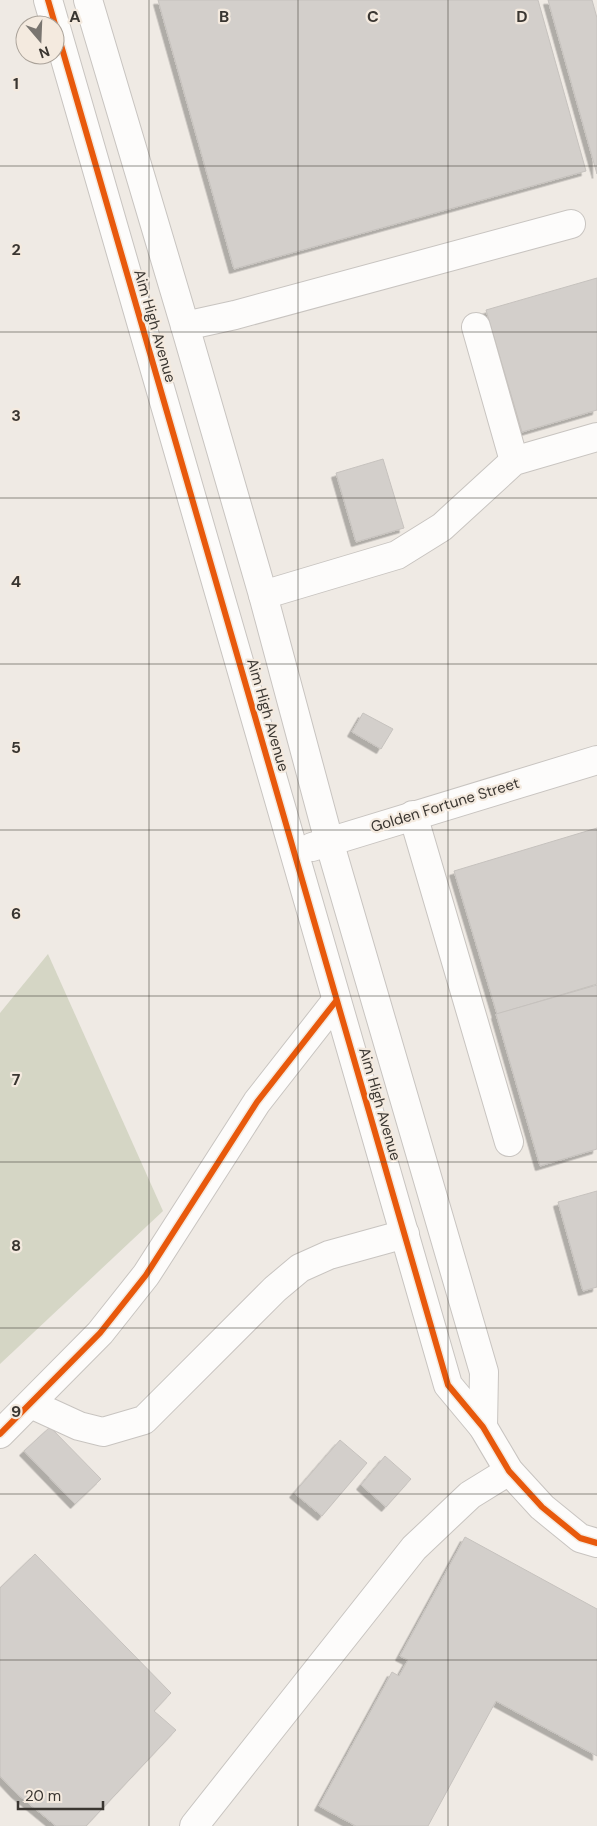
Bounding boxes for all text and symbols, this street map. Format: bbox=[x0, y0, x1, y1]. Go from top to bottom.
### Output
text: A bbox=[69, 6, 81, 27]
text: B bbox=[219, 6, 229, 27]
text: C bbox=[367, 6, 379, 27]
text: D bbox=[516, 6, 528, 27]
north arrow bbox=[15, 15, 65, 65]
text: N bbox=[36, 42, 52, 62]
text: 1 bbox=[13, 73, 19, 94]
text: 2 bbox=[11, 239, 21, 260]
street label: Aim High Avenue bbox=[129, 267, 181, 385]
text: 3 bbox=[11, 405, 21, 426]
text: 4 bbox=[11, 571, 21, 592]
street label: Aim High Avenue bbox=[242, 656, 294, 774]
text: 5 bbox=[11, 737, 21, 758]
street label: Golden Fortune Street bbox=[368, 773, 522, 837]
text: 6 bbox=[11, 903, 21, 924]
street label: Aim High Avenue bbox=[354, 1045, 406, 1163]
text: 7 bbox=[12, 1069, 21, 1090]
text: 8 bbox=[11, 1235, 21, 1256]
text: 9 bbox=[11, 1401, 21, 1422]
scale bar bbox=[18, 1778, 102, 1810]
text: 20 m bbox=[25, 1786, 61, 1806]

